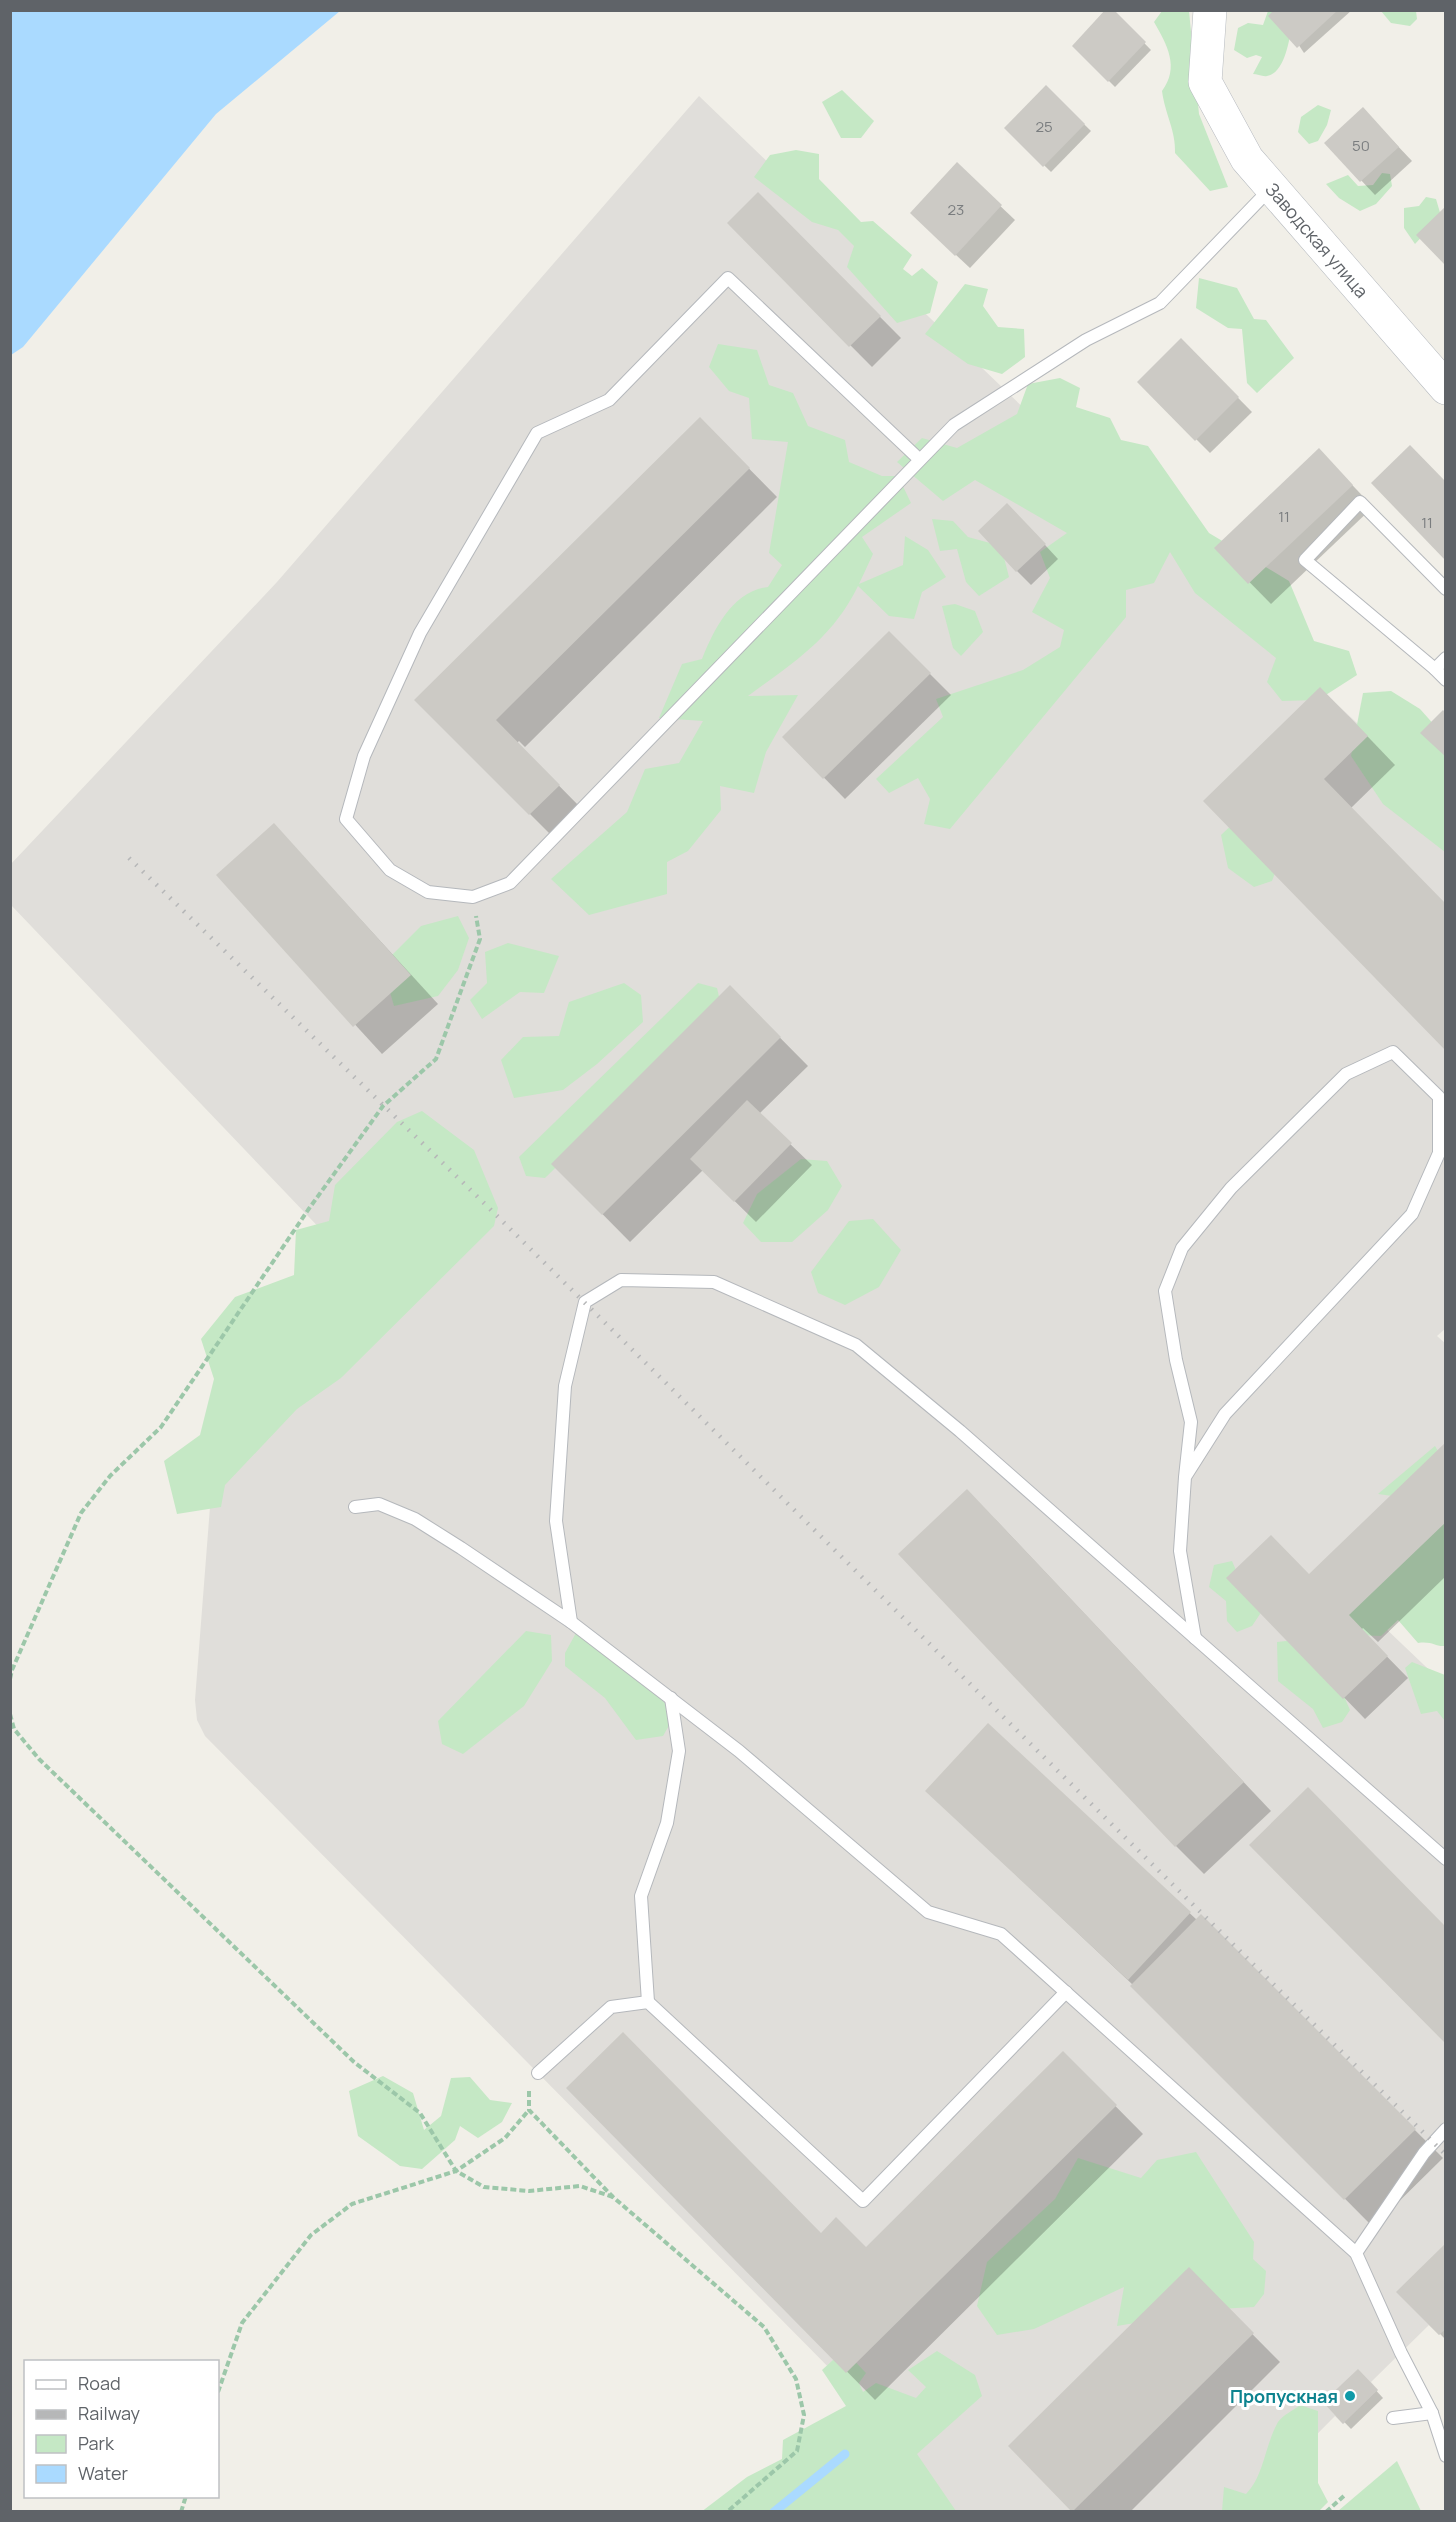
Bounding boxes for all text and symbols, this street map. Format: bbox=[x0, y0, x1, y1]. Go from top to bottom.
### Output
house number: 25 bbox=[1035, 116, 1053, 137]
house number: 50 bbox=[1352, 135, 1370, 156]
street label: Заводская улица bbox=[1261, 177, 1374, 303]
house number: 23 bbox=[948, 199, 964, 220]
house number: 11 bbox=[1278, 506, 1290, 527]
house number: 11 bbox=[1421, 512, 1433, 533]
legend bbox=[24, 2360, 219, 2498]
text: Road bbox=[78, 2371, 121, 2395]
place label: Пропускная bbox=[1230, 2384, 1338, 2408]
marker: Пропускная bbox=[1343, 2389, 1357, 2403]
text: Railway bbox=[78, 2401, 140, 2425]
text: Park bbox=[78, 2431, 115, 2455]
text: Water bbox=[78, 2461, 128, 2485]

